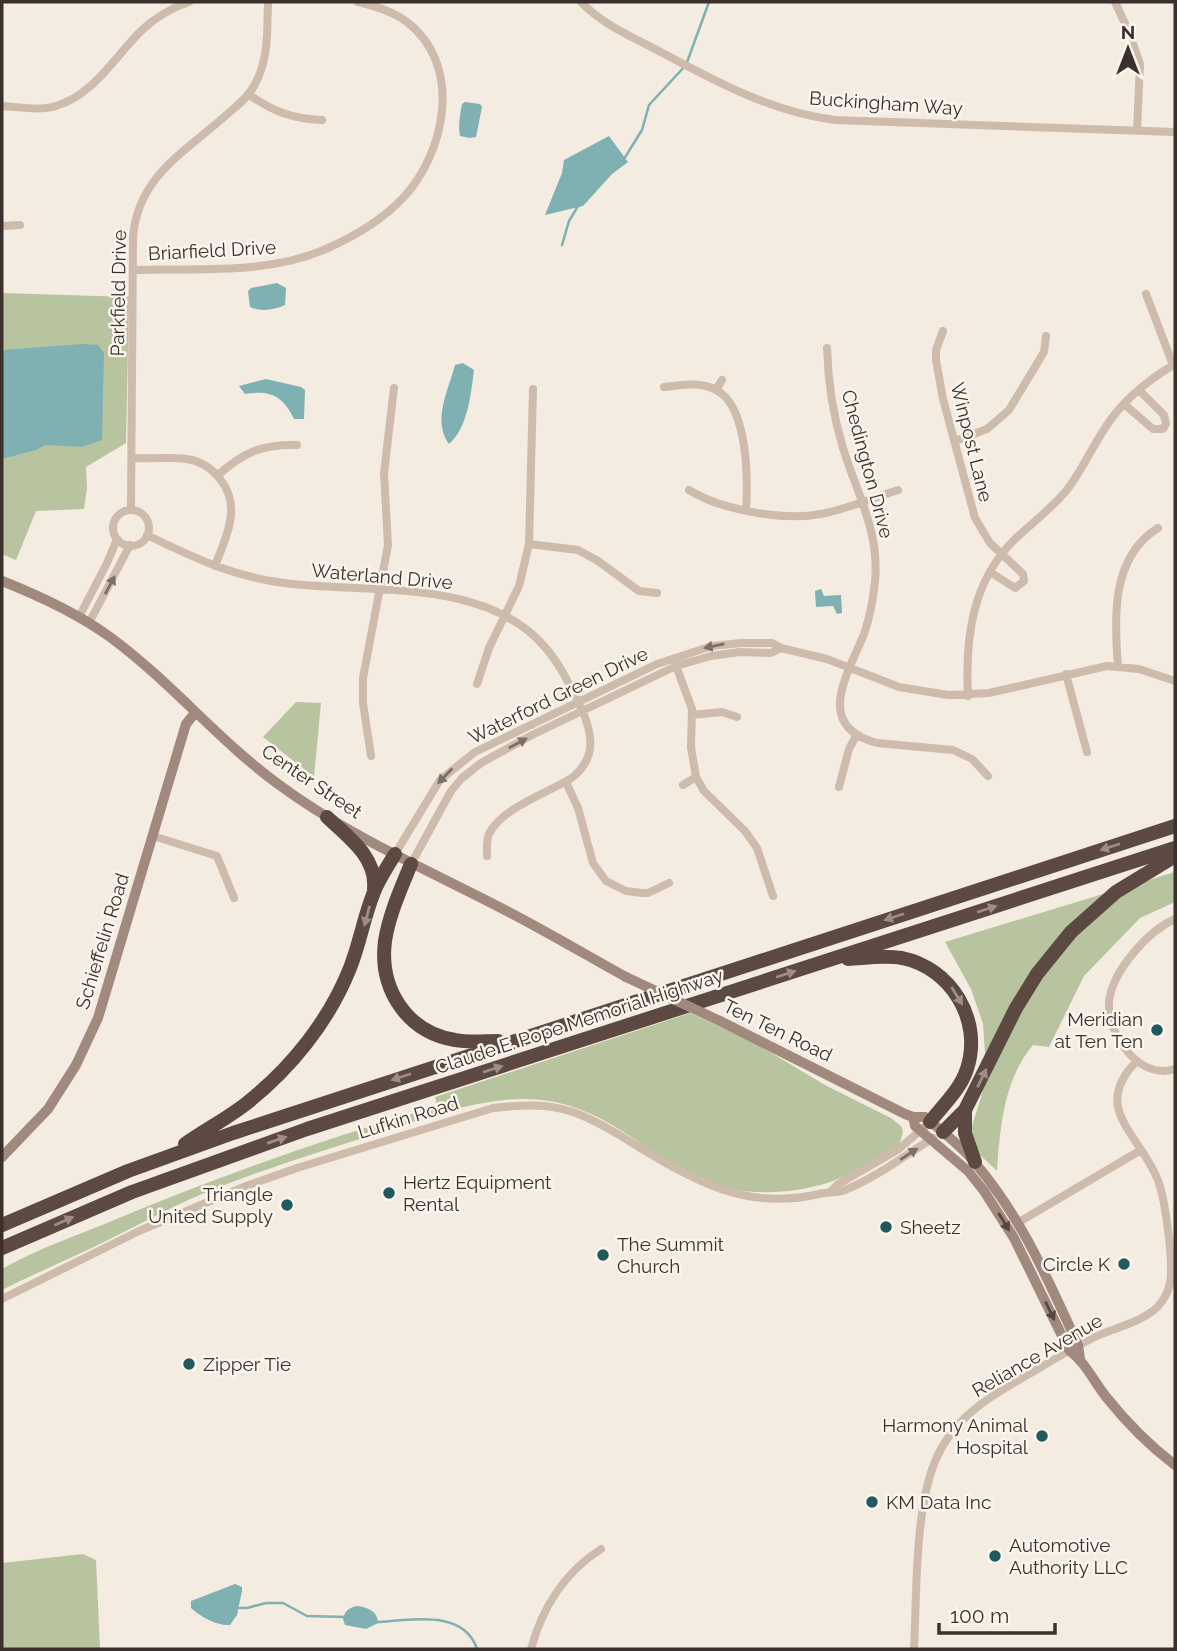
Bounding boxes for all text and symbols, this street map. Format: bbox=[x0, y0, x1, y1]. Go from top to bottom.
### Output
north arrow bbox=[1093, 14, 1163, 84]
text: N bbox=[1121, 21, 1135, 43]
street label: Buckingham Way bbox=[809, 87, 963, 119]
street label: Parkfield Drive bbox=[106, 229, 130, 357]
street label: Briarfield Drive bbox=[147, 236, 277, 264]
street label: Winpost Lane bbox=[947, 380, 997, 504]
street label: Chedington Drive bbox=[838, 387, 898, 541]
street label: Waterland Drive bbox=[310, 559, 454, 593]
one-way arrow bbox=[104, 575, 116, 595]
one-way arrow bbox=[703, 641, 725, 652]
street label: Waterford Green Drive bbox=[465, 642, 651, 748]
one-way arrow bbox=[508, 737, 528, 749]
street label: Center Street bbox=[258, 739, 367, 823]
one-way arrow bbox=[438, 767, 454, 784]
one-way arrow bbox=[1100, 842, 1121, 853]
street label: Schieffelin Road bbox=[71, 870, 133, 1012]
one-way arrow bbox=[977, 903, 998, 913]
one-way arrow bbox=[361, 905, 372, 927]
one-way arrow bbox=[883, 912, 904, 923]
street label: Claude E. Pope Memorial Highway bbox=[432, 964, 726, 1078]
one-way arrow bbox=[776, 968, 797, 979]
one-way arrow bbox=[950, 987, 963, 1006]
street label: Ten Ten Road bbox=[720, 994, 836, 1066]
place label: Meridian at Ten Ten bbox=[1054, 1008, 1143, 1052]
marker: Meridian at Ten Ten bbox=[1149, 1022, 1165, 1038]
one-way arrow bbox=[482, 1063, 503, 1074]
one-way arrow bbox=[977, 1068, 988, 1088]
one-way arrow bbox=[391, 1072, 412, 1083]
street label: Lufkin Road bbox=[355, 1091, 461, 1143]
one-way arrow bbox=[266, 1134, 287, 1145]
one-way arrow bbox=[899, 1147, 919, 1160]
place label: Hertz Equipment Rental bbox=[403, 1171, 552, 1215]
place label: Triangle United Supply bbox=[148, 1183, 273, 1227]
marker: Hertz Equipment Rental bbox=[381, 1185, 397, 1201]
marker: Triangle United Supply bbox=[279, 1197, 295, 1213]
one-way arrow bbox=[998, 1213, 1011, 1232]
one-way arrow bbox=[54, 1215, 75, 1226]
place label: Sheetz bbox=[900, 1216, 961, 1238]
marker: Sheetz bbox=[878, 1219, 894, 1235]
place label: The Summit Church bbox=[617, 1233, 725, 1277]
marker: The Summit Church bbox=[595, 1247, 611, 1263]
place label: Circle K bbox=[1043, 1253, 1111, 1275]
marker: Circle K bbox=[1116, 1256, 1132, 1272]
one-way arrow bbox=[1044, 1301, 1056, 1321]
street label: Reliance Avenue bbox=[968, 1309, 1106, 1401]
place label: Zipper Tie bbox=[203, 1353, 291, 1375]
marker: Zipper Tie bbox=[181, 1356, 197, 1372]
place label: Harmony Animal Hospital bbox=[882, 1414, 1029, 1458]
marker: Harmony Animal Hospital bbox=[1034, 1428, 1050, 1444]
place label: KM Data Inc bbox=[886, 1491, 991, 1513]
marker: KM Data Inc bbox=[864, 1494, 880, 1510]
place label: Automotive Authority LLC bbox=[1009, 1534, 1128, 1578]
marker: Automotive Authority LLC bbox=[987, 1548, 1003, 1564]
scale bar bbox=[939, 1592, 1054, 1636]
text: 100 m bbox=[950, 1603, 1009, 1628]

